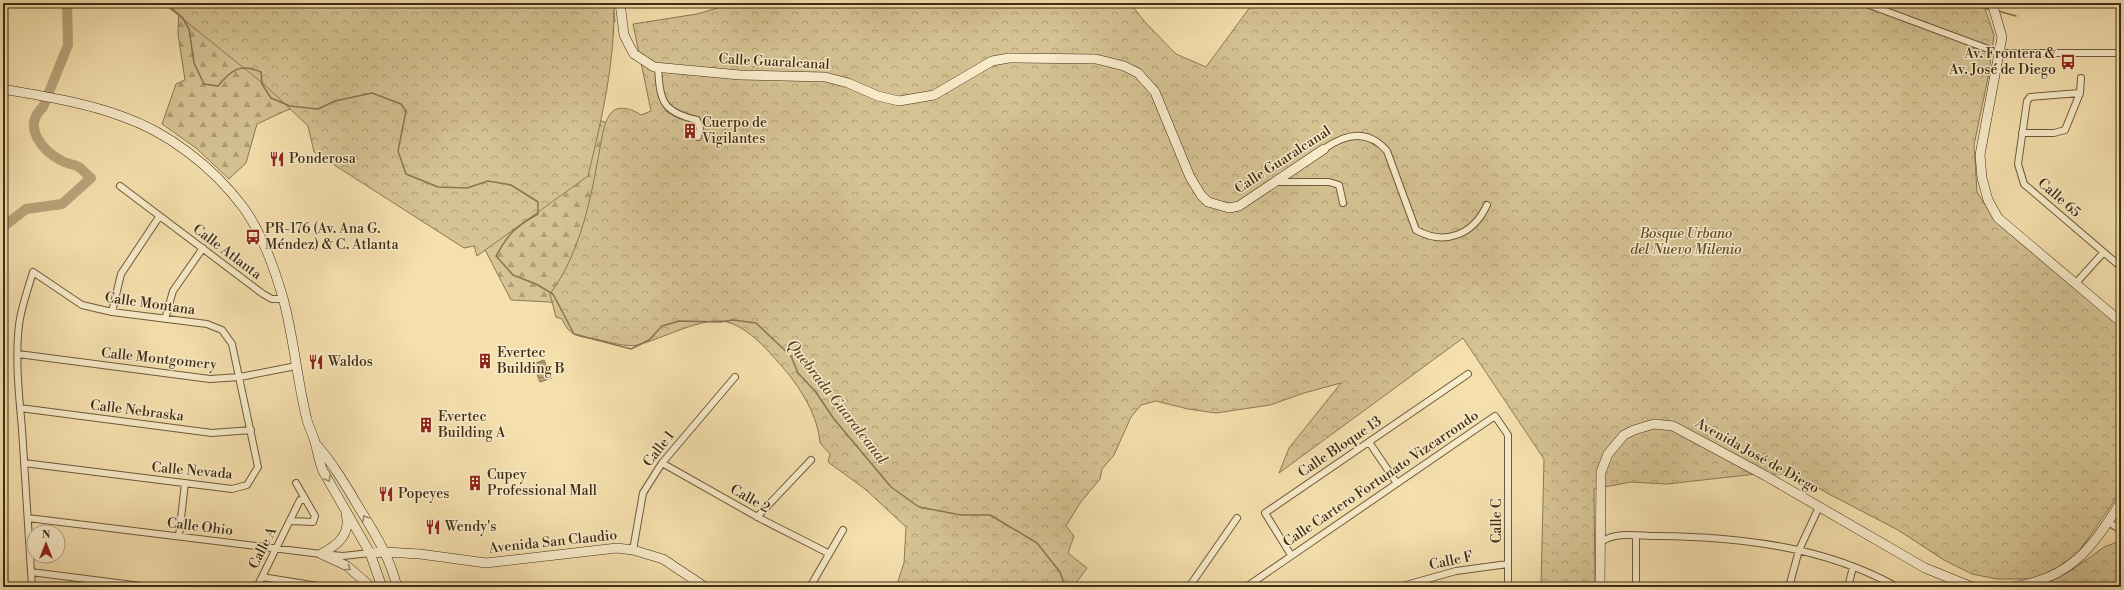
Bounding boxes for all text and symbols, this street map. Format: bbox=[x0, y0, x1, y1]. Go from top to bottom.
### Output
place label: Av. Frontera & Av. José de Diego bbox=[1948, 45, 2057, 79]
street label: Calle Guaralcanal bbox=[718, 50, 830, 74]
bus stop icon: Av. Frontera & Av. José de Diego bbox=[2059, 53, 2077, 71]
place label: Cuerpo de Vigilantes bbox=[701, 114, 767, 148]
building icon: Cuerpo de Vigilantes bbox=[681, 122, 699, 140]
street label: Calle Guaralcanal bbox=[1231, 122, 1335, 198]
restaurant icon: Ponderosa bbox=[268, 150, 286, 168]
place label: Ponderosa bbox=[289, 150, 357, 168]
street label: Calle 65 bbox=[2034, 174, 2084, 222]
street label: Calle Atlanta bbox=[189, 220, 266, 284]
place label: PR-176 (Av. Ana G. Méndez) & C. Atlanta bbox=[265, 220, 399, 254]
park label: Bosque Urbano del Nuevo Milenio bbox=[1630, 225, 1742, 259]
bus stop icon: PR-176 (Av. Ana G. Méndez) & C. Atlanta bbox=[244, 228, 262, 246]
street label: Calle Montana bbox=[104, 289, 197, 319]
water label: Quebrada Guaralcanal bbox=[782, 336, 892, 468]
street label: Calle Montgomery bbox=[100, 344, 218, 374]
place label: Evertec Building B bbox=[496, 344, 564, 378]
building icon: Evertec Building B bbox=[476, 352, 494, 370]
restaurant icon: Waldos bbox=[307, 353, 325, 371]
place label: Waldos bbox=[327, 353, 373, 371]
street label: Calle Nebraska bbox=[89, 396, 186, 426]
street label: Calle Cartero Fortunato Vizcarrondo bbox=[1280, 407, 1482, 551]
place label: Evertec Building A bbox=[437, 408, 506, 442]
street label: Calle Bloque 13 bbox=[1295, 412, 1386, 482]
street label: Avenida José de Diego bbox=[1691, 414, 1822, 498]
building icon: Evertec Building A bbox=[417, 416, 435, 434]
street label: Calle 1 bbox=[639, 427, 679, 471]
street label: Calle Nevada bbox=[151, 458, 234, 484]
place label: Cupey Professional Mall bbox=[487, 466, 597, 500]
building icon: Cupey Professional Mall bbox=[466, 474, 484, 492]
one-way arrow bbox=[323, 475, 330, 482]
street label: Calle 2 bbox=[727, 481, 773, 517]
restaurant icon: Popeyes bbox=[377, 485, 395, 503]
place label: Popeyes bbox=[398, 485, 449, 503]
street label: Calle C bbox=[1488, 499, 1506, 543]
street label: Calle Ohio bbox=[166, 514, 234, 540]
one-way arrow bbox=[363, 515, 370, 522]
restaurant icon: Wendy's bbox=[424, 518, 442, 536]
place label: Wendy's bbox=[444, 518, 496, 536]
north arrow bbox=[26, 524, 66, 564]
street label: Calle A bbox=[245, 524, 281, 572]
street label: Avenida San Claudio bbox=[487, 526, 618, 558]
text: N bbox=[42, 528, 51, 542]
street label: Calle F bbox=[1428, 548, 1474, 574]
one-way arrow bbox=[343, 563, 350, 570]

